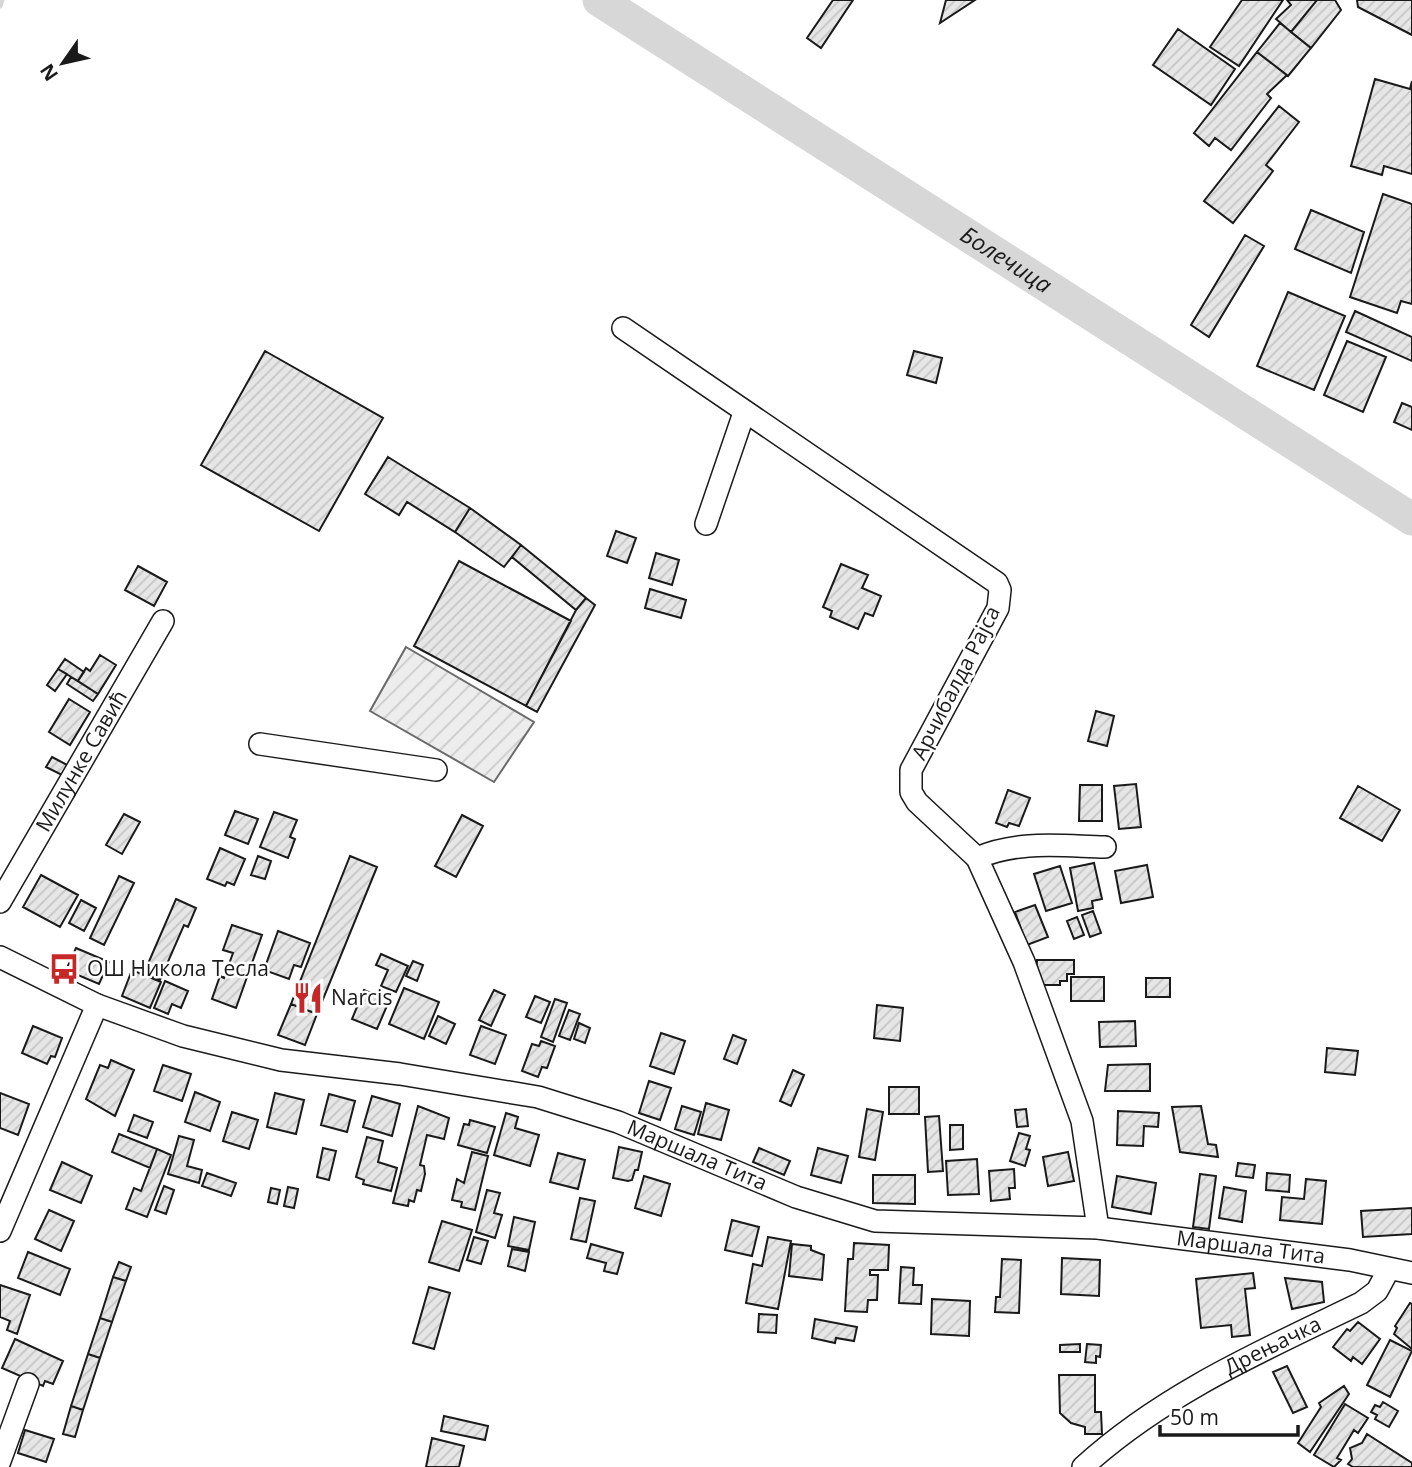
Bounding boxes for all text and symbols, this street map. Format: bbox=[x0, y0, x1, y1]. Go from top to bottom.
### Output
north arrow bbox=[28, 28, 98, 98]
text: N bbox=[34, 59, 64, 86]
water label: Болечица bbox=[955, 218, 1059, 300]
street label: Арчибалда Рајса bbox=[904, 601, 1006, 764]
street label: Милунке Савић bbox=[29, 685, 133, 836]
bus stop icon: ОШ Никола Тесла bbox=[47, 952, 81, 986]
place label: ОШ Никола Тесла bbox=[87, 954, 269, 982]
restaurant icon: Narcis bbox=[291, 981, 325, 1015]
place label: Narcis bbox=[331, 983, 392, 1011]
street label: Маршала Тита bbox=[623, 1113, 772, 1196]
street label: Маршала Тита bbox=[1175, 1223, 1327, 1270]
street label: Дрењачка bbox=[1219, 1309, 1325, 1381]
scale bar bbox=[1160, 1394, 1298, 1438]
text: 50 m bbox=[1170, 1403, 1219, 1431]

